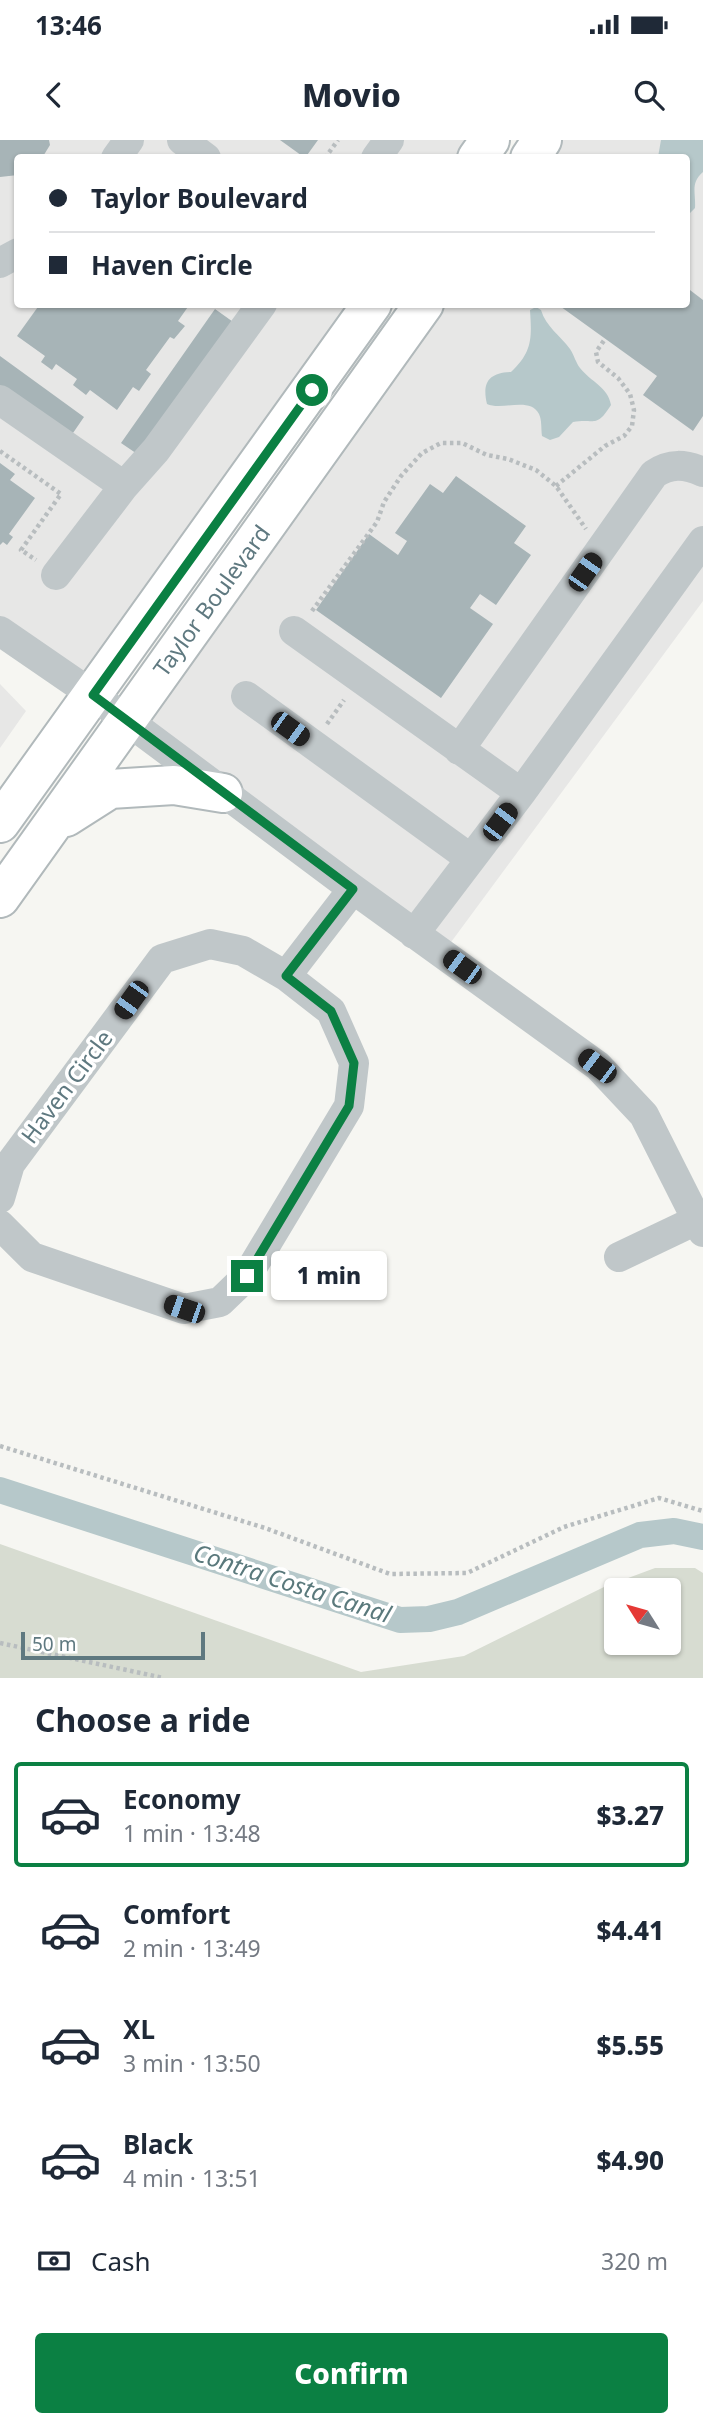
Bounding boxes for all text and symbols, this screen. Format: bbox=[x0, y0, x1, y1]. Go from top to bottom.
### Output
text: 13:46 bbox=[35, 7, 102, 43]
text: Movio bbox=[302, 73, 401, 116]
icon: back bbox=[35, 76, 73, 114]
icon: search bbox=[630, 76, 668, 114]
text: Taylor Boulevard bbox=[91, 180, 308, 216]
text: Haven Circle bbox=[91, 247, 253, 283]
route start bbox=[296, 374, 328, 406]
street label: Taylor Boulevard bbox=[145, 518, 277, 683]
car bbox=[565, 549, 606, 595]
car bbox=[267, 708, 314, 750]
car bbox=[479, 799, 522, 845]
car bbox=[439, 946, 486, 988]
car bbox=[111, 977, 152, 1023]
street label: Haven Circle bbox=[13, 1023, 119, 1150]
car bbox=[574, 1045, 621, 1087]
callout: 1 min bbox=[272, 1252, 387, 1300]
text: 1 min bbox=[297, 1259, 361, 1291]
route end bbox=[231, 1260, 263, 1292]
car bbox=[161, 1292, 208, 1326]
water label: Contra Costa Canal bbox=[190, 1535, 396, 1630]
north arrow bbox=[604, 1578, 681, 1656]
map controls bbox=[604, 1578, 681, 1655]
scale bar bbox=[21, 1629, 205, 1661]
text: 50 m bbox=[32, 1631, 76, 1657]
text: Choose a ride bbox=[35, 1698, 251, 1741]
text: Economy bbox=[123, 1781, 241, 1817]
icon: car bbox=[39, 1783, 102, 1846]
text: $3.27 bbox=[597, 1797, 664, 1833]
text: 1 min · 13:48 bbox=[123, 1817, 261, 1849]
text: Comfort bbox=[123, 1896, 231, 1932]
icon: car bbox=[39, 1898, 102, 1961]
text: $4.41 bbox=[597, 1912, 664, 1948]
text: 2 min · 13:49 bbox=[123, 1932, 261, 1964]
text: XL bbox=[123, 2011, 155, 2047]
icon: car bbox=[39, 2013, 102, 2076]
text: $5.55 bbox=[597, 2027, 664, 2063]
text: 3 min · 13:50 bbox=[123, 2047, 261, 2079]
text: Black bbox=[123, 2126, 193, 2162]
icon: car bbox=[39, 2128, 102, 2191]
text: $4.90 bbox=[597, 2142, 664, 2178]
text: 4 min · 13:51 bbox=[123, 2162, 261, 2194]
icon: cash bbox=[35, 2242, 73, 2280]
text: Cash bbox=[91, 2243, 151, 2279]
text: 320 m bbox=[601, 2245, 668, 2277]
button: Confirm bbox=[35, 2333, 668, 2413]

